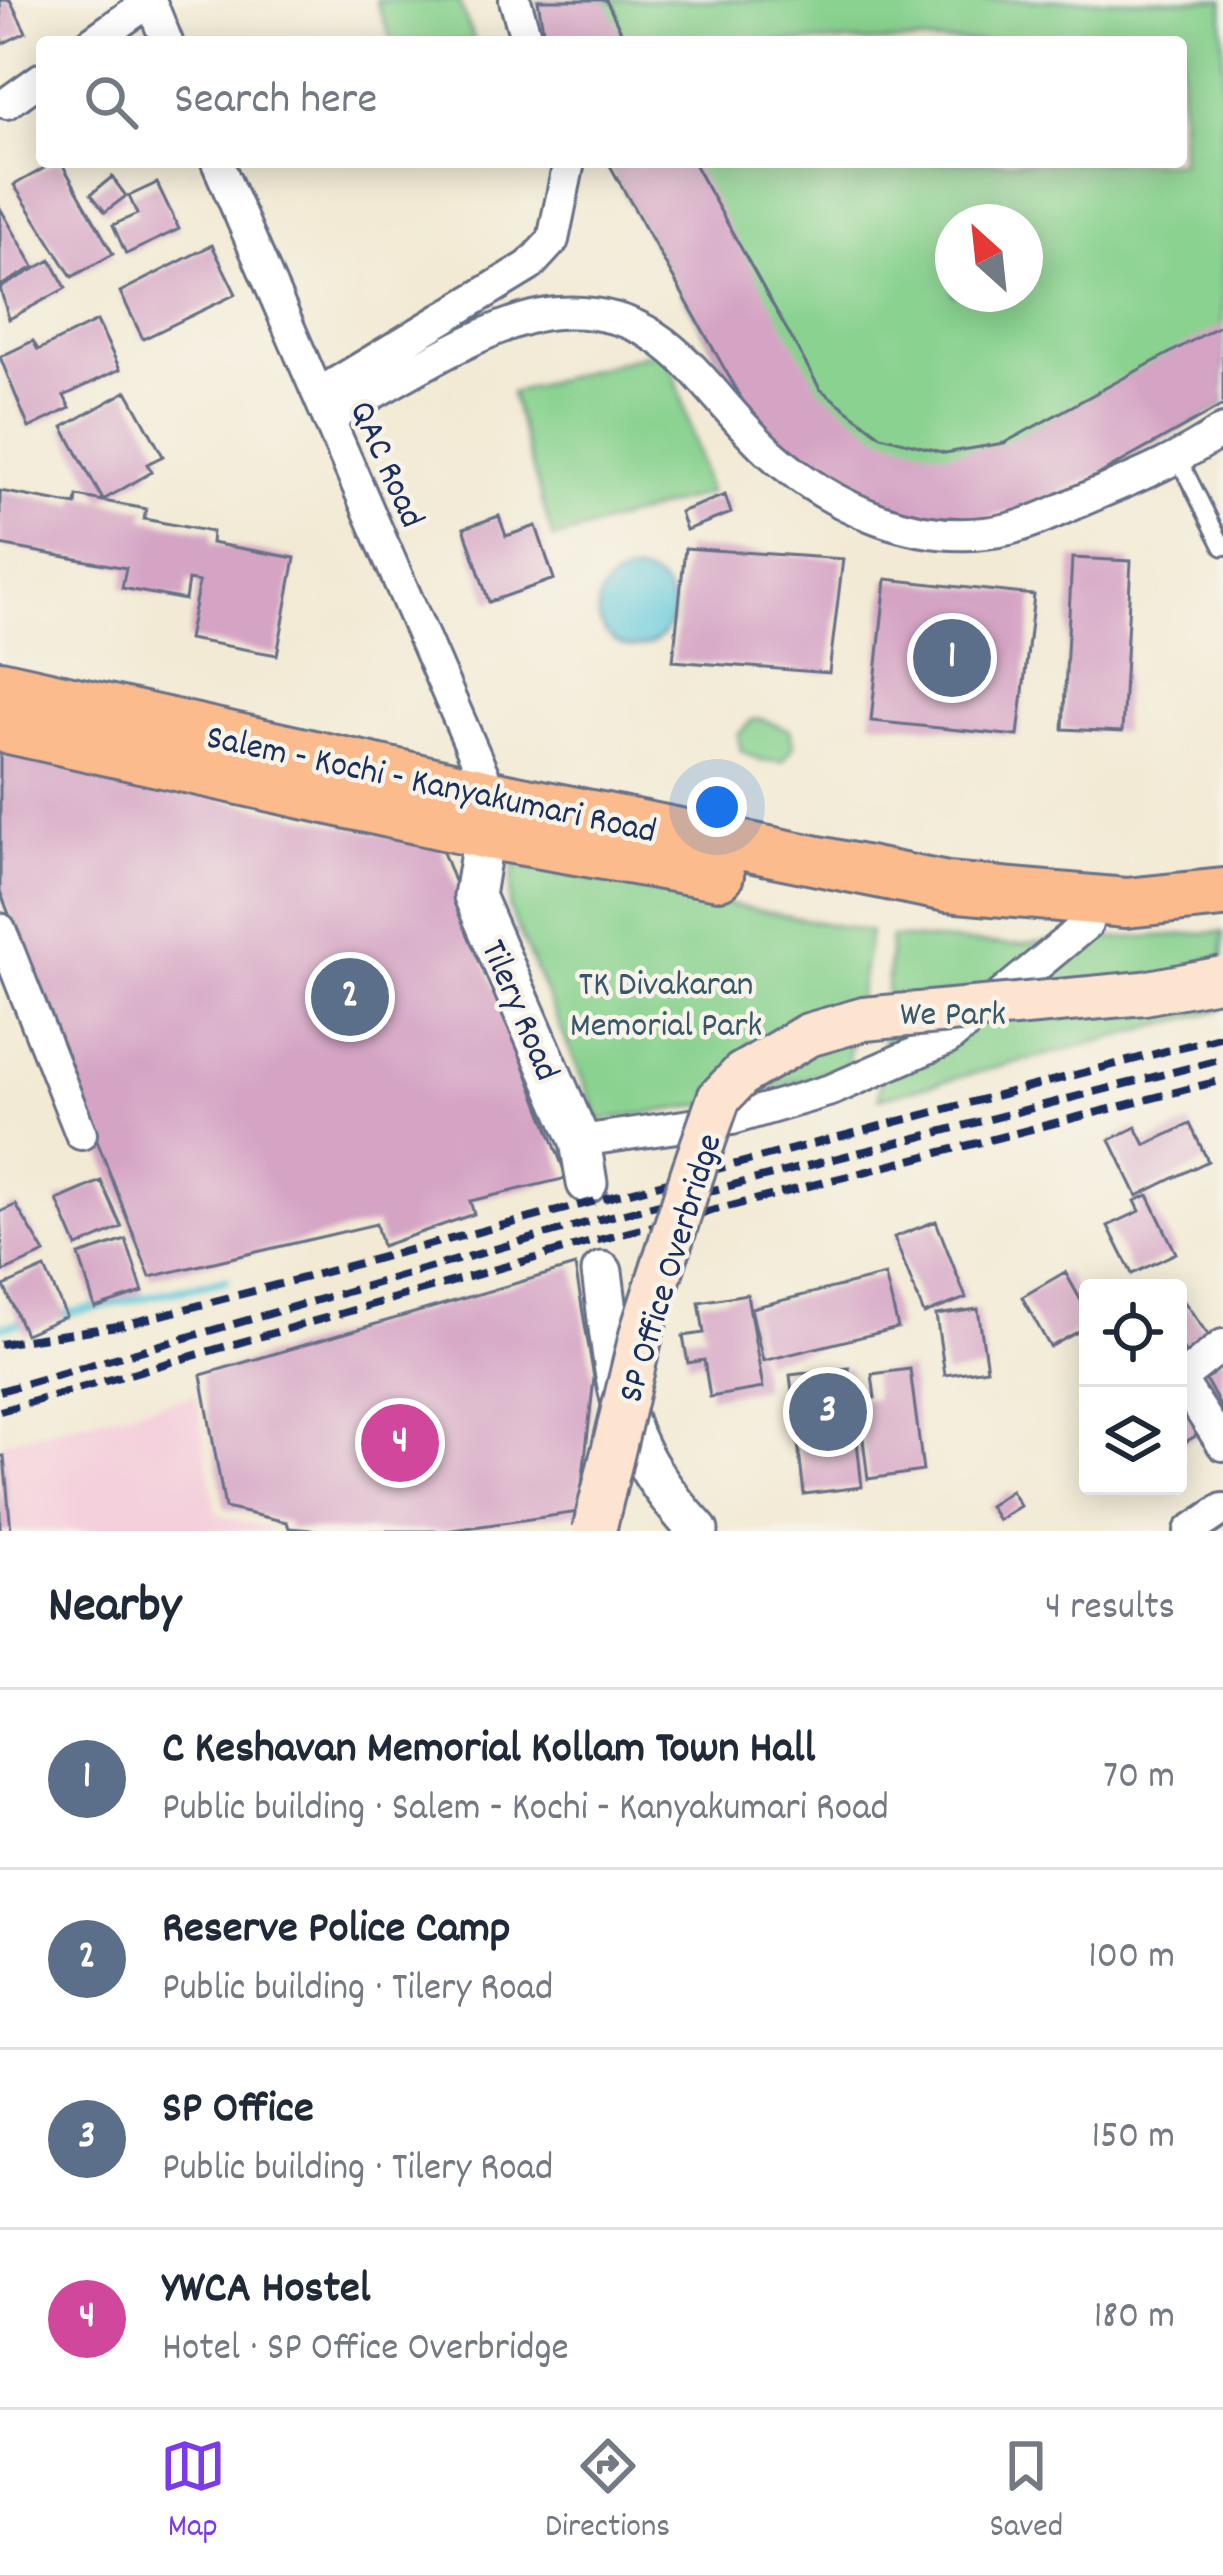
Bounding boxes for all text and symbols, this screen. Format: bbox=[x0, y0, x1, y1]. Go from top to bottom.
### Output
search box bbox=[36, 36, 1187, 168]
icon: search bbox=[78, 69, 144, 135]
text: Search here bbox=[174, 70, 377, 134]
north arrow bbox=[935, 204, 1043, 312]
street label: QAC Road bbox=[334, 394, 436, 537]
pin: 1 bbox=[913, 613, 991, 703]
street label: Salem - Kochi - Kanyakumari Road bbox=[201, 714, 661, 860]
your location bbox=[687, 777, 747, 837]
street label: Tilery Road bbox=[464, 933, 571, 1090]
pin: 2 bbox=[311, 952, 389, 1042]
park label: TK Divakaran Memorial Park bbox=[570, 961, 762, 1054]
park label: We Park bbox=[900, 991, 1006, 1043]
street label: SP Office Overbridge bbox=[607, 1128, 738, 1410]
map controls bbox=[1079, 1279, 1187, 1495]
button: locate bbox=[1079, 1279, 1187, 1387]
pin: 3 bbox=[789, 1367, 867, 1457]
button: layers bbox=[1079, 1387, 1187, 1495]
pin: 4 bbox=[361, 1398, 439, 1488]
text: Nearby bbox=[48, 1573, 181, 1645]
text: 4 results bbox=[1045, 1582, 1175, 1637]
text: C Keshavan Memorial Kollam Town Hall bbox=[162, 1719, 815, 1783]
text: 1 bbox=[83, 1751, 91, 1806]
text: 70 m bbox=[1103, 1751, 1175, 1806]
text: Public building · Salem - Kochi - Kanyakumari Road bbox=[162, 1783, 889, 1838]
text: Reserve Police Camp bbox=[162, 1899, 511, 1963]
text: 2 bbox=[78, 1931, 96, 1986]
text: 100 m bbox=[1088, 1931, 1175, 1986]
text: Public building · Tilery Road bbox=[162, 1963, 553, 2018]
text: SP Office bbox=[162, 2079, 314, 2143]
text: 3 bbox=[78, 2111, 96, 2166]
text: 150 m bbox=[1091, 2111, 1175, 2166]
text: Public building · Tilery Road bbox=[162, 2143, 553, 2198]
text: YWCA Hostel bbox=[162, 2259, 371, 2323]
text: 4 bbox=[79, 2291, 95, 2346]
text: 180 m bbox=[1094, 2291, 1175, 2346]
text: Hotel · SP Office Overbridge bbox=[162, 2323, 569, 2378]
tab: Map bbox=[160, 2433, 226, 2552]
tab: Directions bbox=[545, 2433, 670, 2552]
tab: Saved bbox=[990, 2433, 1063, 2552]

